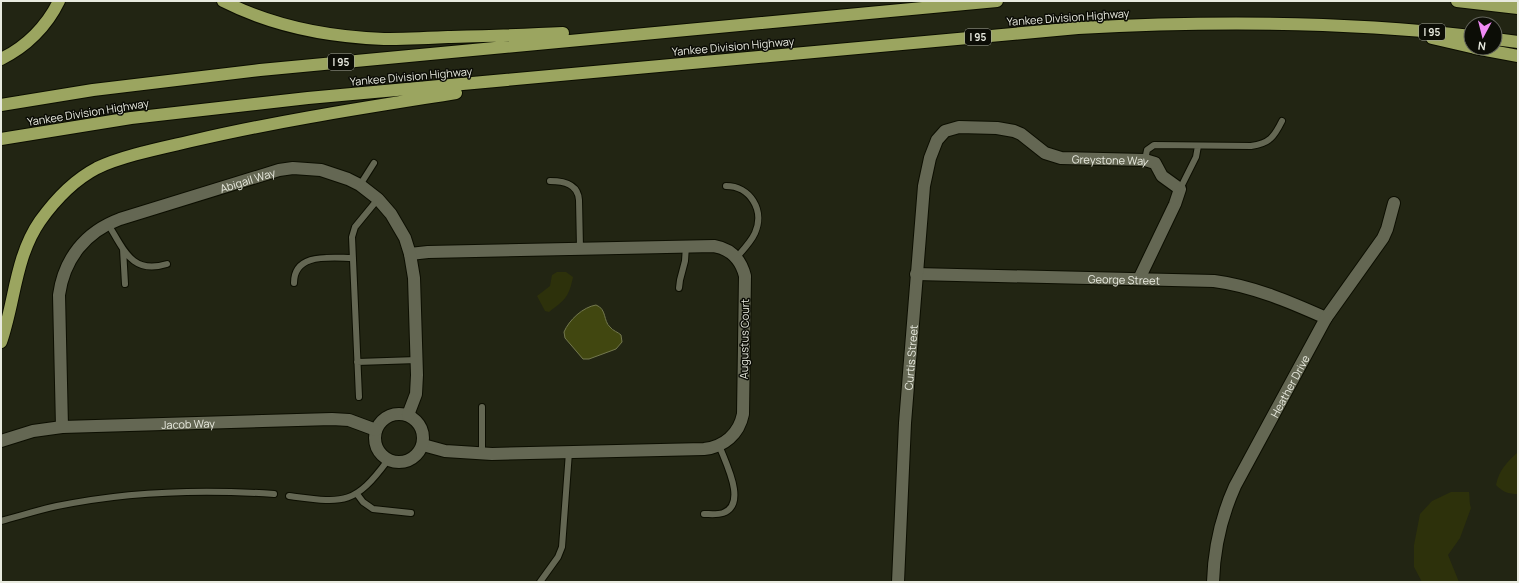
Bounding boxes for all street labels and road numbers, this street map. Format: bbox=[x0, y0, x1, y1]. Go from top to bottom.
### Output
street label: Yankee Division Highway bbox=[1006, 5, 1130, 29]
road number: I 95 bbox=[1419, 24, 1445, 40]
road number: I 95 bbox=[965, 29, 991, 45]
street label: Yankee Division Highway bbox=[671, 33, 795, 59]
road number: I 95 bbox=[328, 54, 354, 70]
street label: Yankee Division Highway bbox=[349, 63, 473, 89]
street label: Yankee Division Highway bbox=[26, 95, 150, 129]
street label: Greystone Way bbox=[1072, 151, 1151, 168]
street label: Abigail Way bbox=[218, 164, 277, 195]
street label: George Street bbox=[1088, 271, 1160, 287]
street label: Augustus Court bbox=[736, 299, 752, 379]
street label: Curtis Street bbox=[900, 324, 920, 391]
street label: Heather Drive bbox=[1266, 351, 1313, 420]
street label: Jacob Way bbox=[161, 415, 215, 432]

